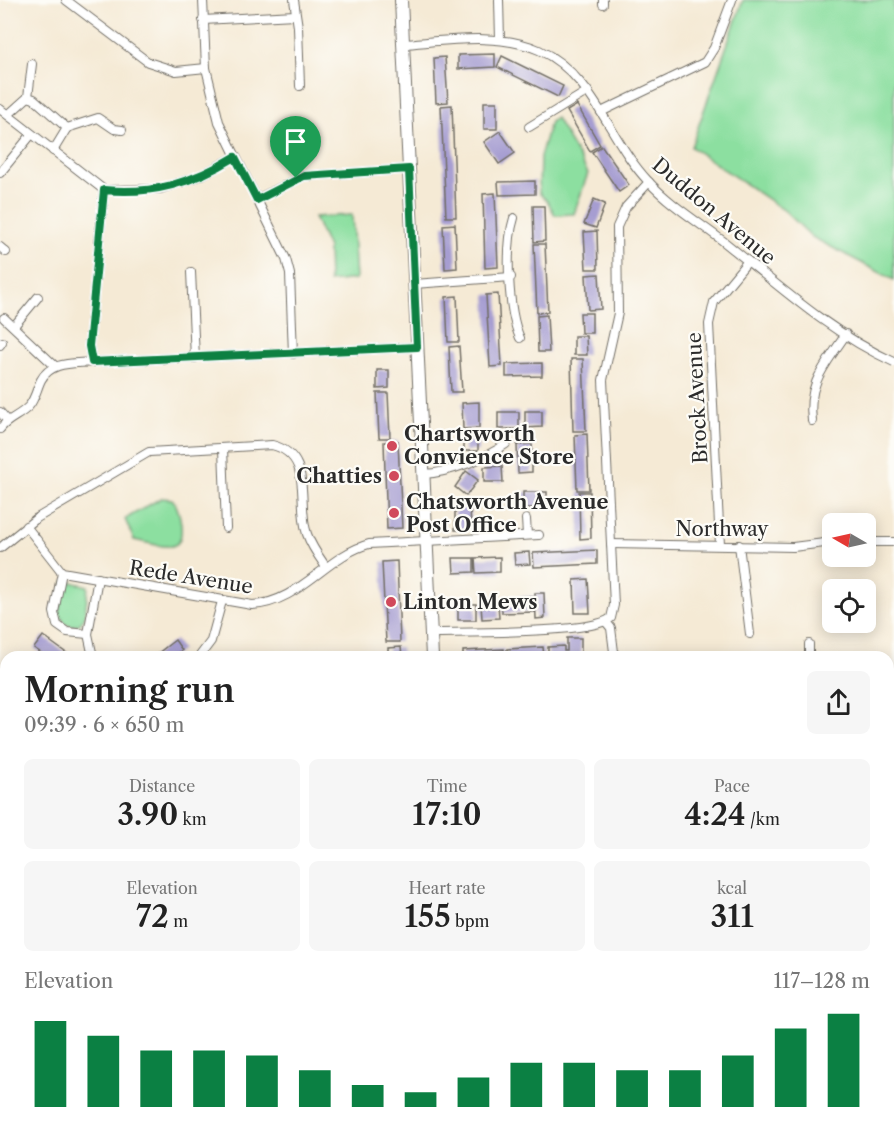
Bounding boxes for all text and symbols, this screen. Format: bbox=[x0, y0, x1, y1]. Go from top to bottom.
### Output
pin bbox=[270, 116, 321, 178]
icon: arrive bbox=[279, 125, 312, 158]
street label: Duddon Avenue bbox=[648, 153, 780, 269]
street label: Brock Avenue bbox=[682, 332, 712, 464]
place label: Chartsworth Convience Store bbox=[404, 422, 574, 469]
marker: Chartsworth Convience Store bbox=[385, 439, 399, 453]
place label: Chatties bbox=[296, 464, 382, 488]
marker: Chatties bbox=[387, 469, 401, 483]
place label: Chatsworth Avenue Post Office bbox=[406, 490, 608, 537]
marker: Chatsworth Avenue Post Office bbox=[387, 506, 401, 520]
north arrow bbox=[822, 513, 876, 567]
map controls bbox=[822, 513, 876, 633]
street label: Northway bbox=[676, 517, 769, 541]
street label: Rede Avenue bbox=[128, 555, 254, 599]
button: locate bbox=[822, 579, 876, 633]
place label: Linton Mews bbox=[403, 590, 538, 614]
marker: Linton Mews bbox=[384, 595, 398, 609]
text: Morning run bbox=[24, 670, 235, 711]
button: share bbox=[807, 671, 870, 734]
text: 09:39 · 6 × 650 m bbox=[24, 713, 184, 737]
text: Distance bbox=[129, 776, 195, 796]
text: Time bbox=[427, 776, 467, 796]
text: Pace bbox=[714, 776, 750, 796]
text: 3.90 bbox=[117, 796, 178, 833]
text: 17:10 bbox=[412, 796, 482, 833]
text: 4:24 bbox=[684, 796, 746, 833]
text: km bbox=[178, 809, 207, 829]
text: /km bbox=[746, 809, 780, 829]
text: Elevation bbox=[126, 878, 198, 898]
text: Heart rate bbox=[408, 878, 486, 898]
text: kcal bbox=[717, 878, 747, 898]
text: 72 bbox=[136, 898, 169, 935]
text: 155 bbox=[405, 898, 451, 935]
text: 311 bbox=[710, 898, 754, 935]
text: m bbox=[169, 911, 188, 931]
text: bpm bbox=[451, 911, 489, 931]
text: Elevation bbox=[24, 969, 113, 993]
text: 117–128 m bbox=[773, 969, 870, 993]

